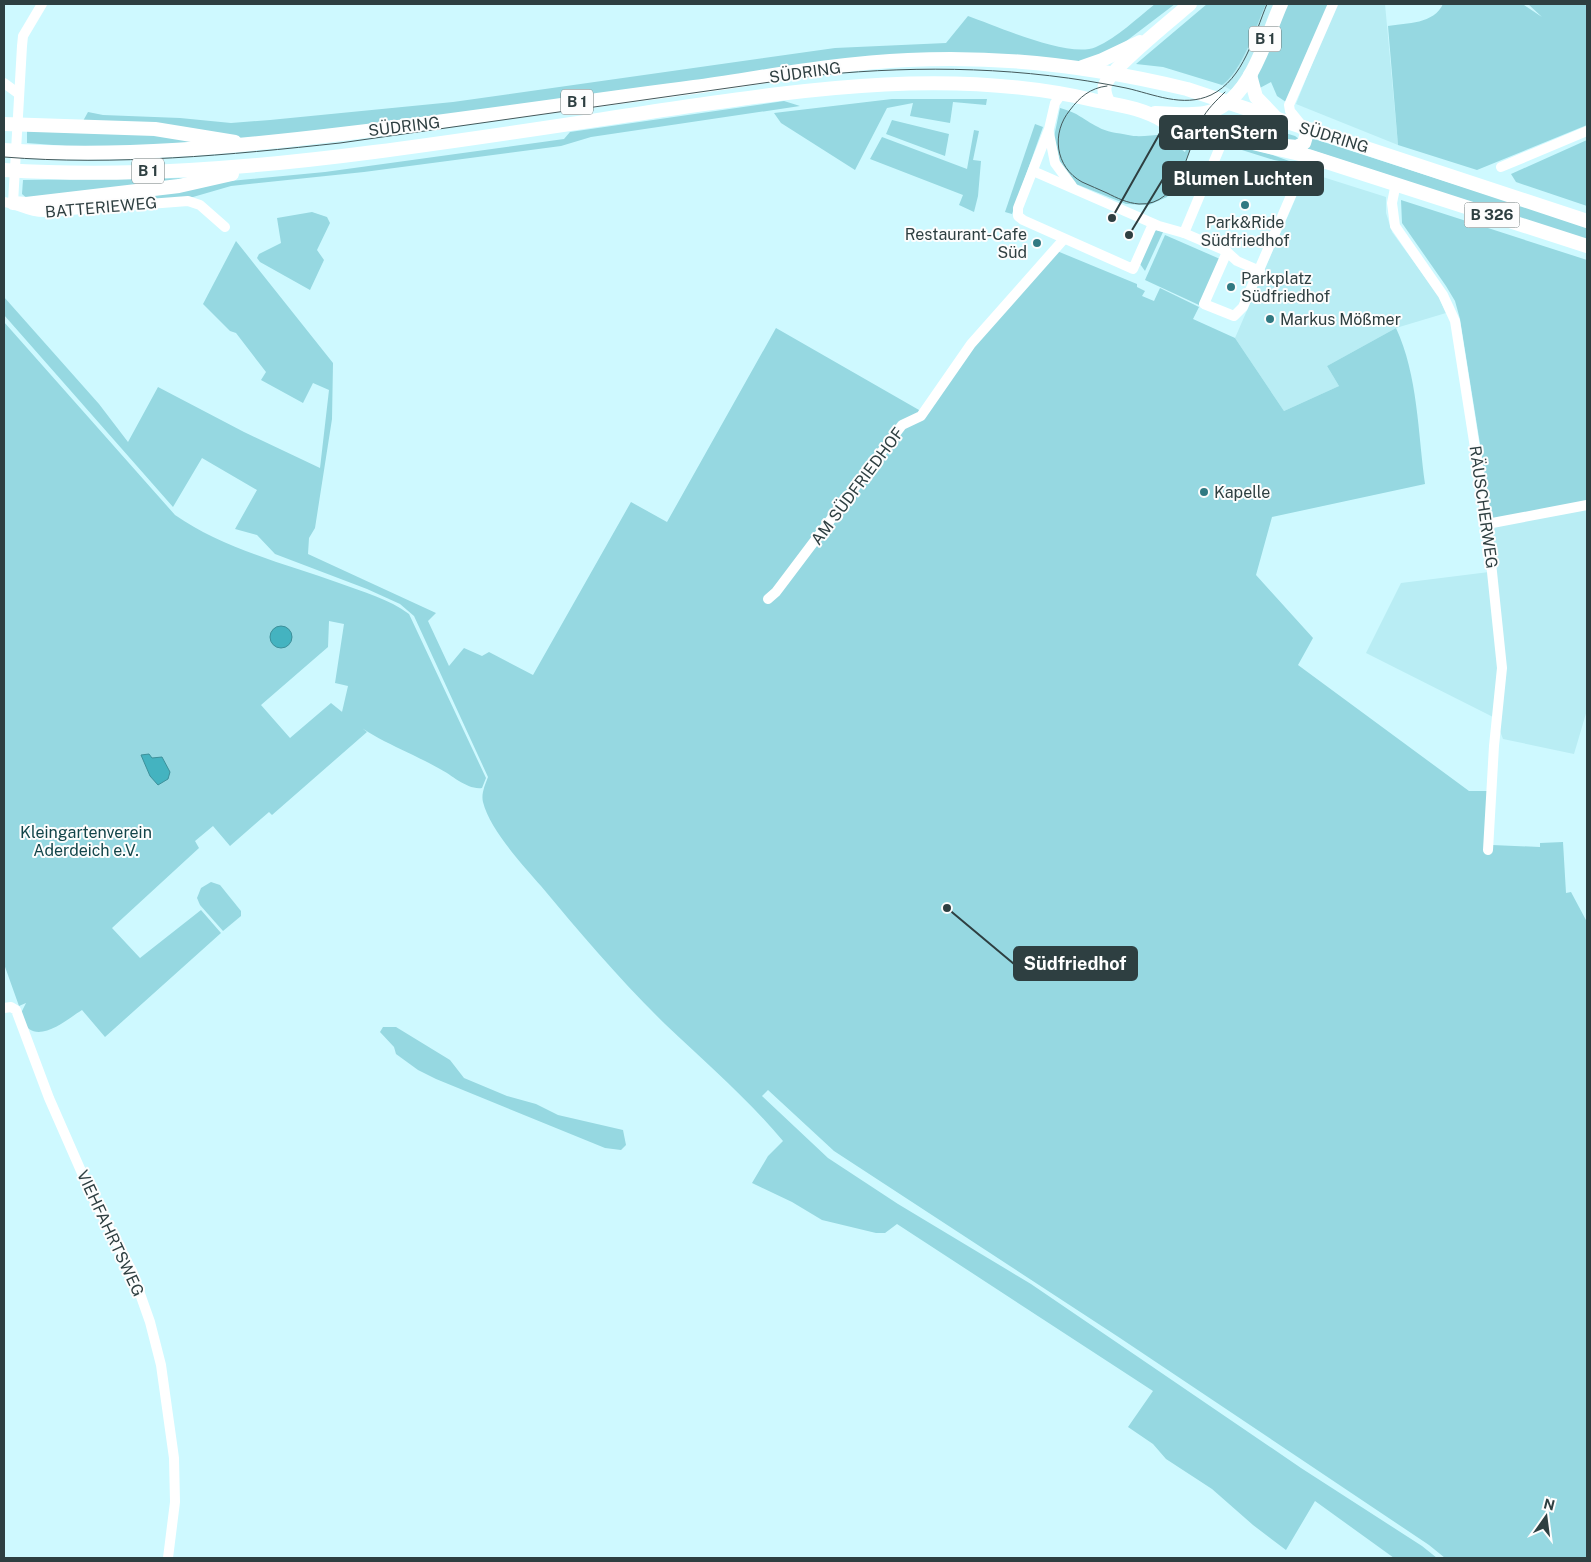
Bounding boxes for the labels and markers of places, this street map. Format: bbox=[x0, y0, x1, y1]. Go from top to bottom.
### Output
callout: GartenStern bbox=[1160, 116, 1287, 149]
callout: Blumen Luchten bbox=[1163, 162, 1323, 195]
marker: Park&Ride Südfriedhof bbox=[1239, 199, 1251, 211]
place label: Park&Ride Südfriedhof bbox=[1200, 213, 1290, 250]
place label: Restaurant-Cafe Süd bbox=[905, 225, 1027, 262]
marker: Restaurant-Cafe Süd bbox=[1031, 237, 1043, 249]
place label: Parkplatz Südfriedhof bbox=[1241, 269, 1330, 306]
marker: Parkplatz Südfriedhof bbox=[1225, 281, 1237, 293]
place label: Markus Mößmer bbox=[1280, 310, 1401, 329]
marker: Markus Mößmer bbox=[1264, 313, 1276, 325]
place label: Kapelle bbox=[1214, 483, 1270, 502]
marker: Kapelle bbox=[1198, 486, 1210, 498]
callout: Südfriedhof bbox=[1014, 947, 1137, 980]

